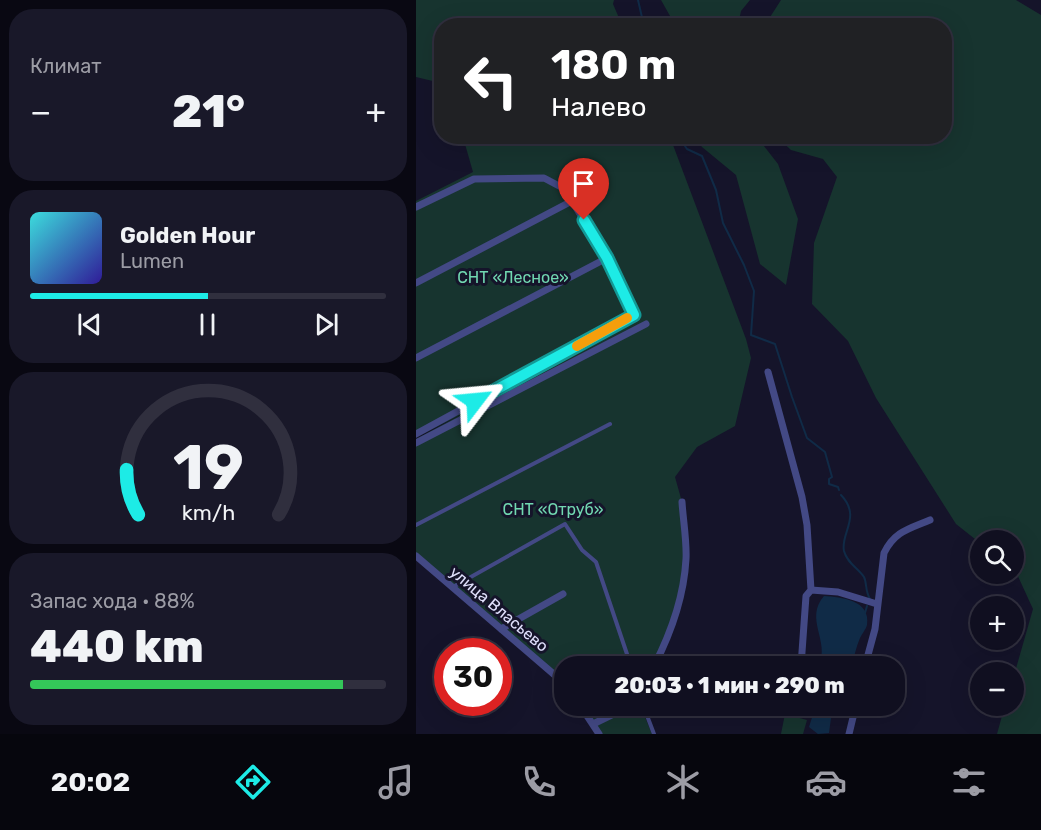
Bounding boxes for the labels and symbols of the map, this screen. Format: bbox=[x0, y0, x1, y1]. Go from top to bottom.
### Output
pin bbox=[558, 158, 609, 220]
park label: СНТ «Лесное» bbox=[457, 268, 569, 287]
position arrow bbox=[443, 369, 507, 433]
park label: СНТ «Отруб» bbox=[502, 500, 604, 519]
street label: улица Власьево bbox=[446, 562, 552, 656]
speed limit sign: 30 bbox=[434, 638, 512, 716]

